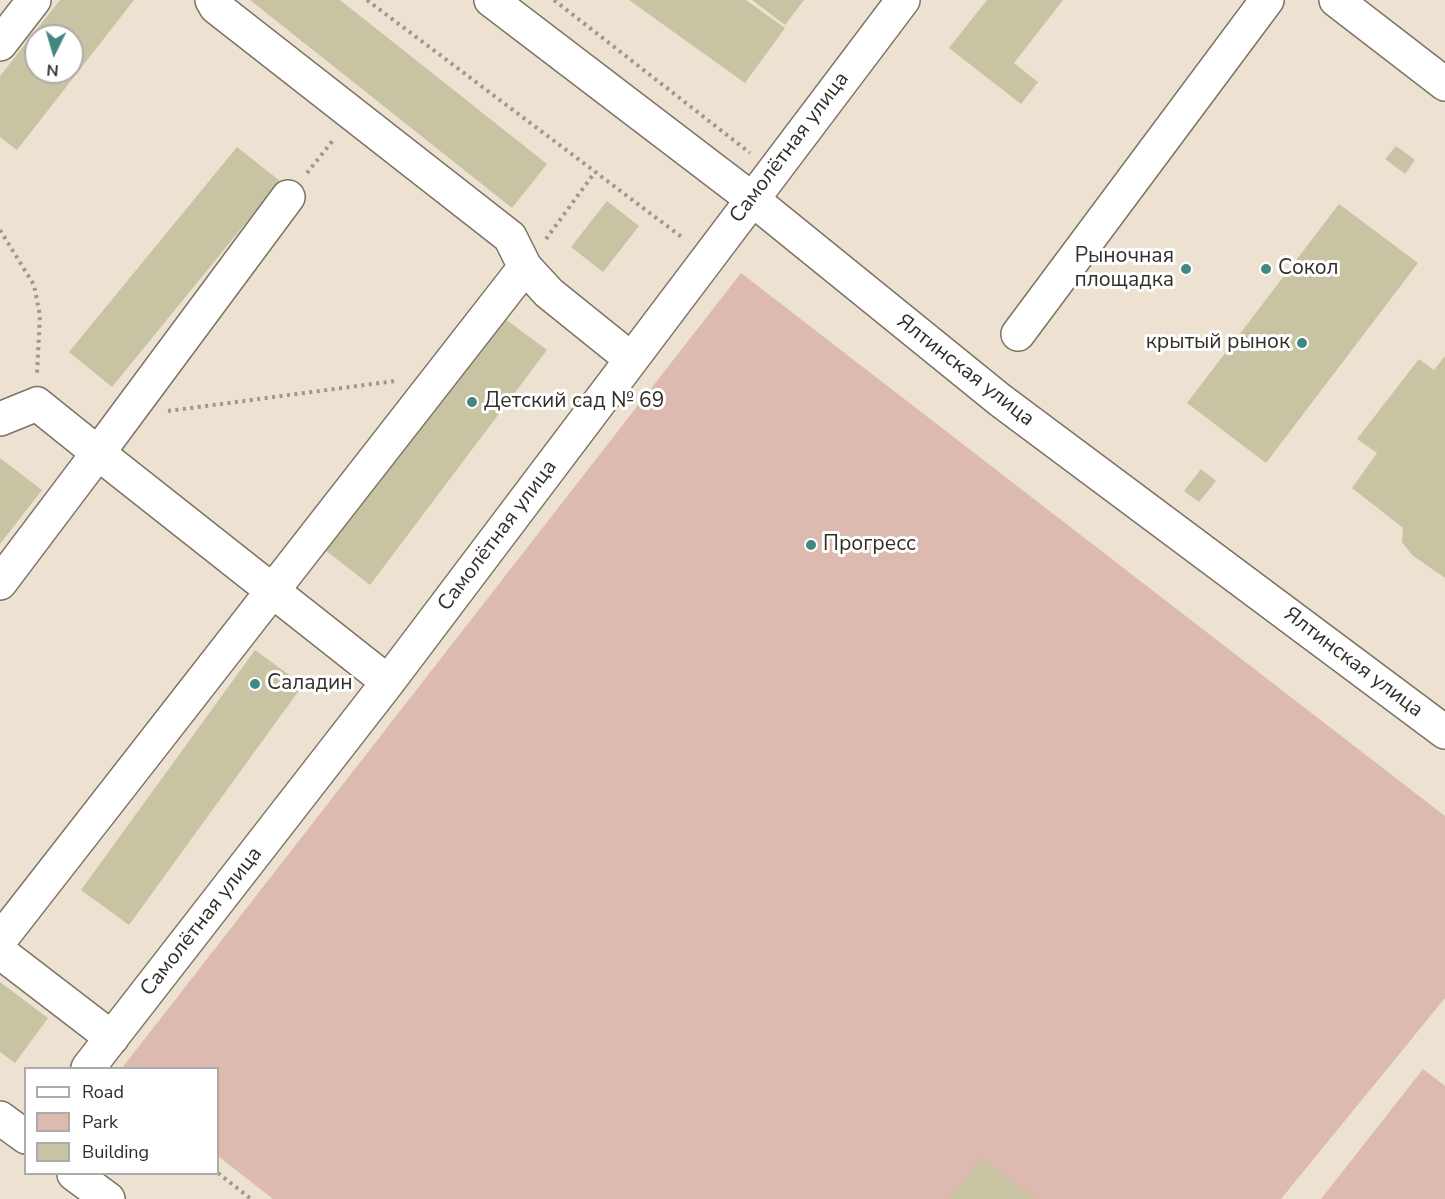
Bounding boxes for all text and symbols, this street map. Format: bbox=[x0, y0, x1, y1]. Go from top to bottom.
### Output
north arrow bbox=[24, 24, 84, 84]
text: N bbox=[46, 58, 60, 81]
street label: Самолётная улица bbox=[725, 68, 855, 228]
place label: Рыночная площадка bbox=[1074, 244, 1174, 294]
place label: Сокол bbox=[1278, 256, 1339, 282]
marker: Рыночная площадка bbox=[1179, 262, 1193, 276]
marker: Сокол bbox=[1259, 262, 1273, 276]
street label: Ялтинская улица bbox=[891, 309, 1039, 433]
place label: крытый рынок bbox=[1146, 330, 1290, 356]
marker: крытый рынок bbox=[1295, 336, 1309, 350]
place label: Детский сад № 69 bbox=[484, 389, 664, 415]
marker: Детский сад № 69 bbox=[465, 395, 479, 409]
street label: Самолётная улица bbox=[433, 456, 563, 616]
place label: Прогресс bbox=[823, 532, 916, 558]
marker: Прогресс bbox=[804, 538, 818, 552]
street label: Ялтинская улица bbox=[1278, 602, 1428, 724]
place label: Саладин bbox=[267, 671, 353, 697]
marker: Саладин bbox=[248, 677, 262, 691]
street label: Самолётная улица bbox=[136, 842, 268, 1002]
legend bbox=[24, 1067, 219, 1175]
text: Road bbox=[82, 1080, 124, 1104]
text: Park bbox=[82, 1110, 118, 1134]
text: Building bbox=[82, 1140, 149, 1164]

